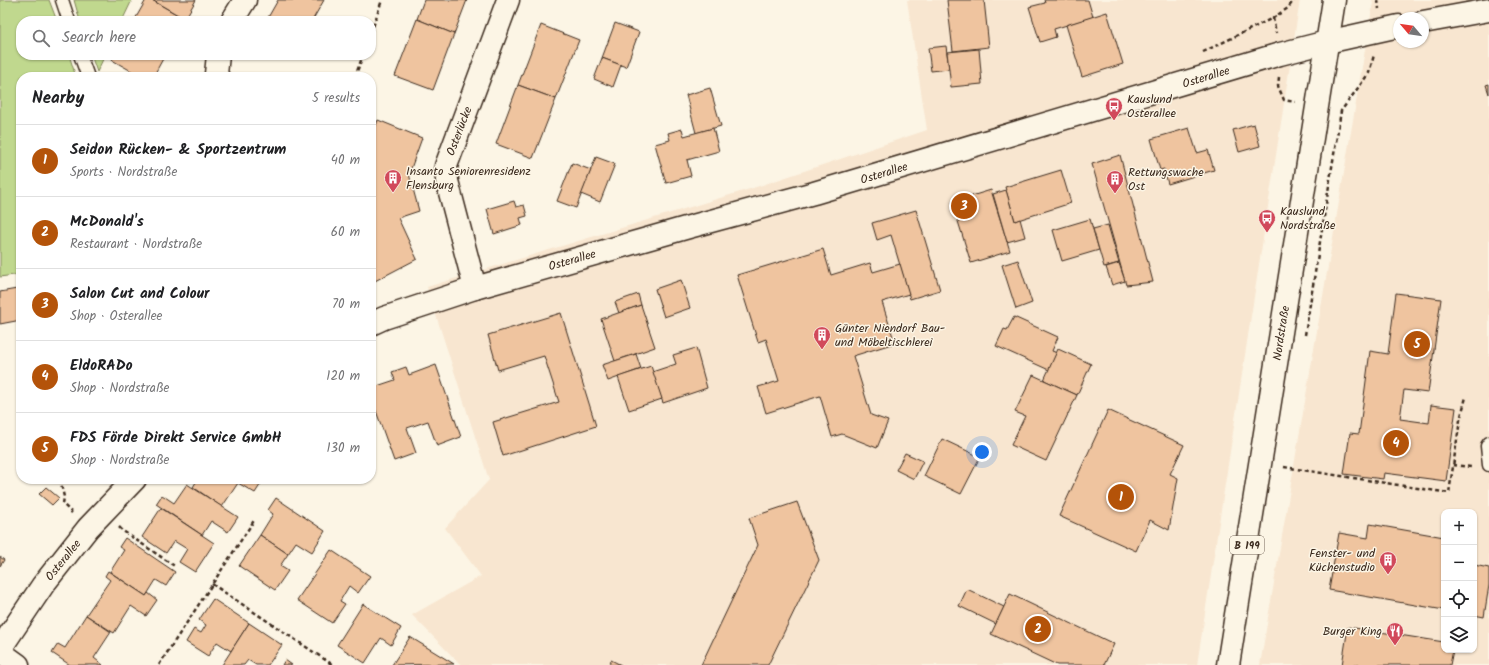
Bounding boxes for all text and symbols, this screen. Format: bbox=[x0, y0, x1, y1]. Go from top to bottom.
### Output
north arrow bbox=[1393, 12, 1429, 48]
search box bbox=[16, 16, 376, 60]
text: Search here bbox=[62, 26, 136, 50]
icon: search bbox=[30, 27, 52, 49]
street label: Osterallee bbox=[1180, 61, 1233, 94]
text: Nearby bbox=[32, 85, 84, 112]
text: 5 results bbox=[312, 88, 360, 109]
place label: Kauslund Osterallee bbox=[1127, 90, 1176, 123]
bus stop icon: Kauslund Osterallee bbox=[1104, 96, 1124, 121]
street label: Osterlücke bbox=[441, 103, 478, 159]
text: Seidon Rücken- & Sportzentrum bbox=[70, 138, 286, 162]
text: 1 bbox=[43, 150, 47, 171]
text: 40 m bbox=[331, 150, 360, 171]
street label: Osterallee bbox=[858, 157, 911, 190]
text: Sports · Nordstraße bbox=[70, 162, 177, 183]
place label: Insanto Seniorenresidenz Flensburg bbox=[406, 162, 531, 195]
place label: Rettungswache Ost bbox=[1128, 163, 1204, 196]
building icon: Insanto Seniorenresidenz Flensburg bbox=[383, 168, 403, 193]
building icon: Rettungswache Ost bbox=[1105, 169, 1125, 194]
pin: 3 bbox=[951, 191, 977, 221]
place label: Kauslund Nordstraße bbox=[1280, 202, 1336, 235]
bus stop icon: Kauslund Nordstraße bbox=[1257, 208, 1277, 233]
text: McDonald's bbox=[70, 210, 144, 234]
text: 2 bbox=[41, 222, 49, 243]
text: 60 m bbox=[331, 222, 360, 243]
text: Restaurant · Nordstraße bbox=[70, 234, 202, 255]
street label: Osterallee bbox=[546, 244, 599, 276]
text: Salon Cut and Colour bbox=[70, 282, 209, 306]
text: 3 bbox=[41, 294, 49, 315]
text: 70 m bbox=[332, 294, 360, 315]
street label: Nordstraße bbox=[1268, 304, 1295, 362]
text: Shop · Osterallee bbox=[70, 306, 162, 327]
place label: Günter Niendorf Bau- und Möbeltischlerei bbox=[835, 319, 946, 352]
building icon: Günter Niendorf Bau- und Möbeltischlerei bbox=[812, 325, 832, 350]
pin: 5 bbox=[1404, 329, 1430, 359]
text: EldoRADo bbox=[70, 354, 132, 378]
text: 4 bbox=[41, 366, 49, 387]
text: 120 m bbox=[326, 366, 360, 387]
text: Shop · Nordstraße bbox=[70, 378, 169, 399]
text: FDS Förde Direkt Service GmbH bbox=[70, 426, 281, 450]
pin: 4 bbox=[1383, 428, 1409, 458]
text: 5 bbox=[42, 438, 48, 459]
text: 130 m bbox=[326, 438, 360, 459]
your location bbox=[972, 442, 992, 462]
text: Shop · Nordstraße bbox=[70, 450, 169, 471]
pin: 1 bbox=[1108, 482, 1134, 512]
map controls bbox=[1441, 509, 1477, 653]
button: + bbox=[1441, 509, 1477, 545]
street label: Osterallee bbox=[41, 535, 87, 585]
road number: B 199 bbox=[1230, 536, 1264, 554]
place label: Fenster- und Küchenstudio bbox=[1309, 544, 1376, 577]
button: − bbox=[1441, 545, 1477, 581]
building icon: Fenster- und Küchenstudio bbox=[1378, 550, 1398, 575]
button: locate bbox=[1441, 581, 1477, 617]
pin: 2 bbox=[1025, 614, 1051, 644]
button: layers bbox=[1441, 617, 1477, 653]
restaurant icon: Burger King bbox=[1385, 621, 1405, 646]
place label: Burger King bbox=[1323, 622, 1382, 641]

